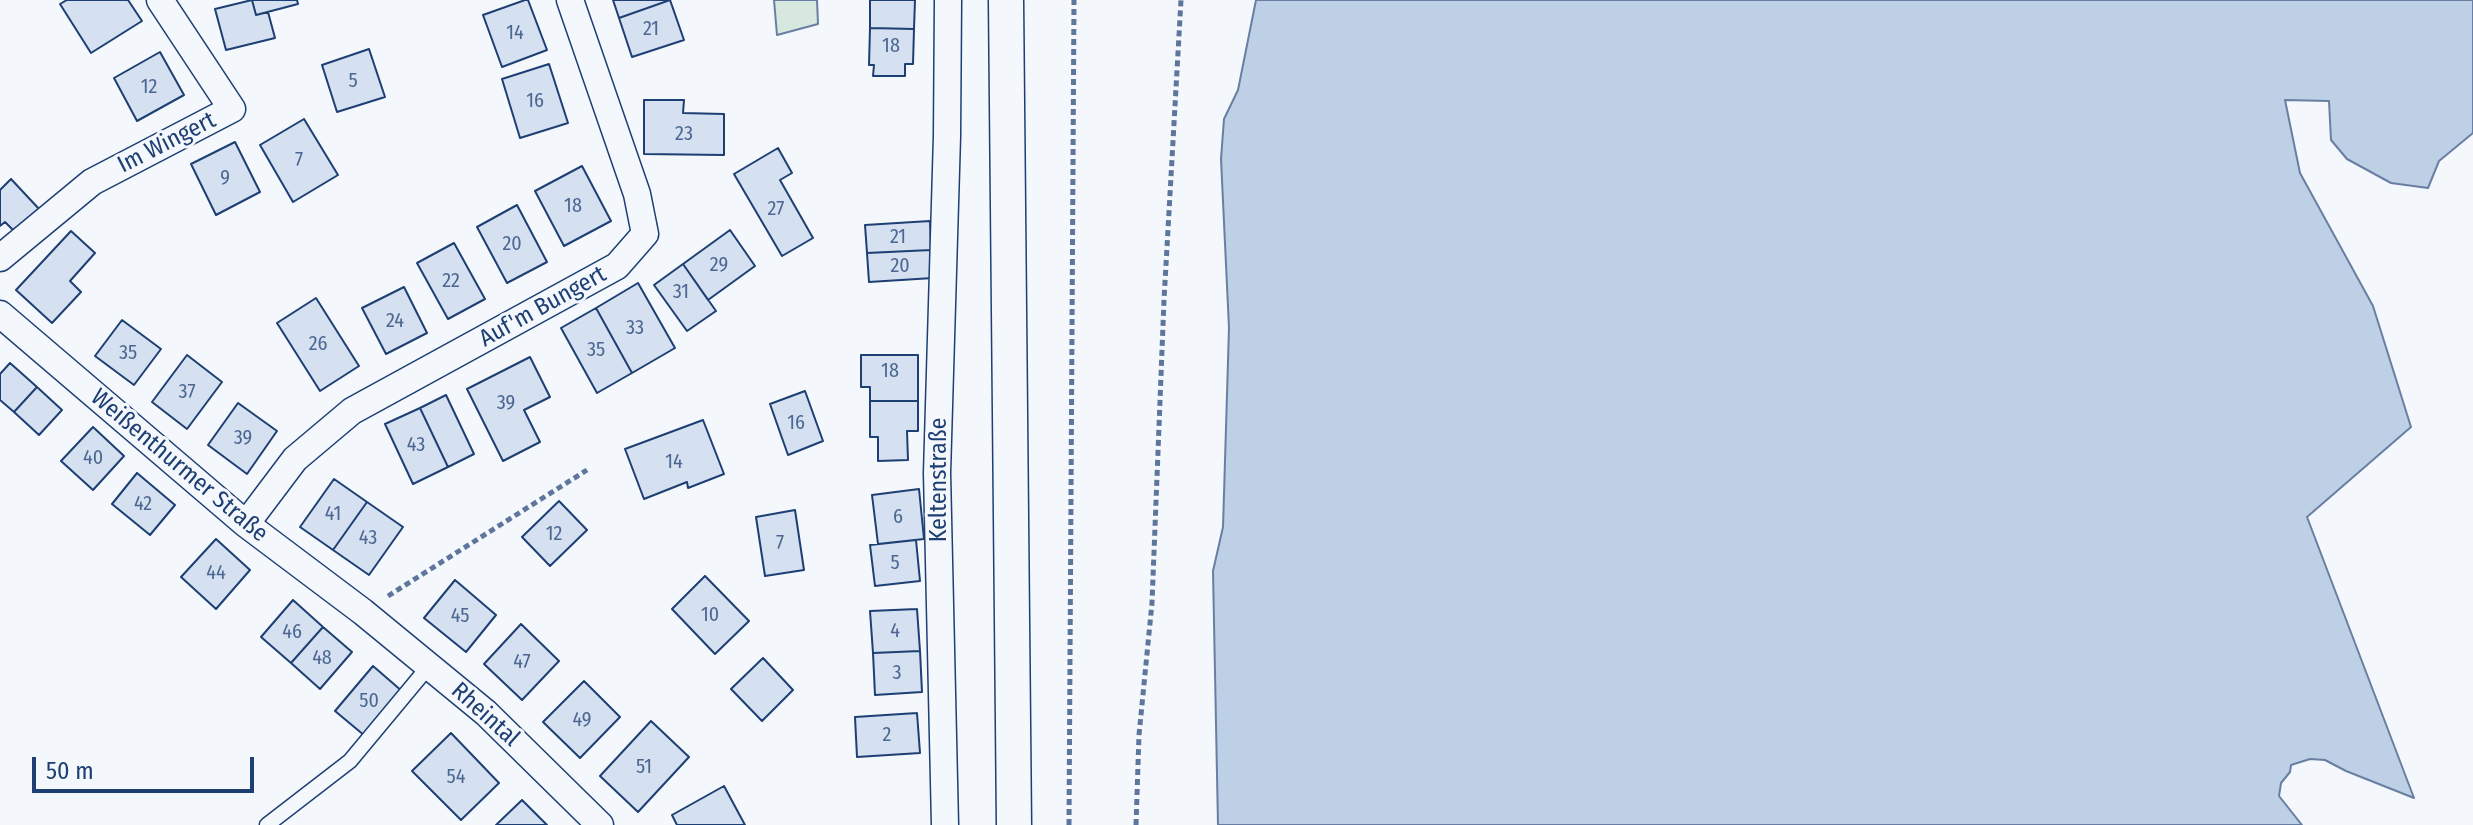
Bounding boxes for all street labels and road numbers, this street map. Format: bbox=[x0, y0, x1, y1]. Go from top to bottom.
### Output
street label: Im Wingert bbox=[113, 106, 221, 180]
street label: Auf'm Bungert bbox=[475, 260, 611, 354]
street label: Weißenthurmer Straße bbox=[84, 383, 274, 549]
street label: Keltenstraße bbox=[925, 418, 953, 542]
street label: Rheintal bbox=[445, 677, 525, 753]

